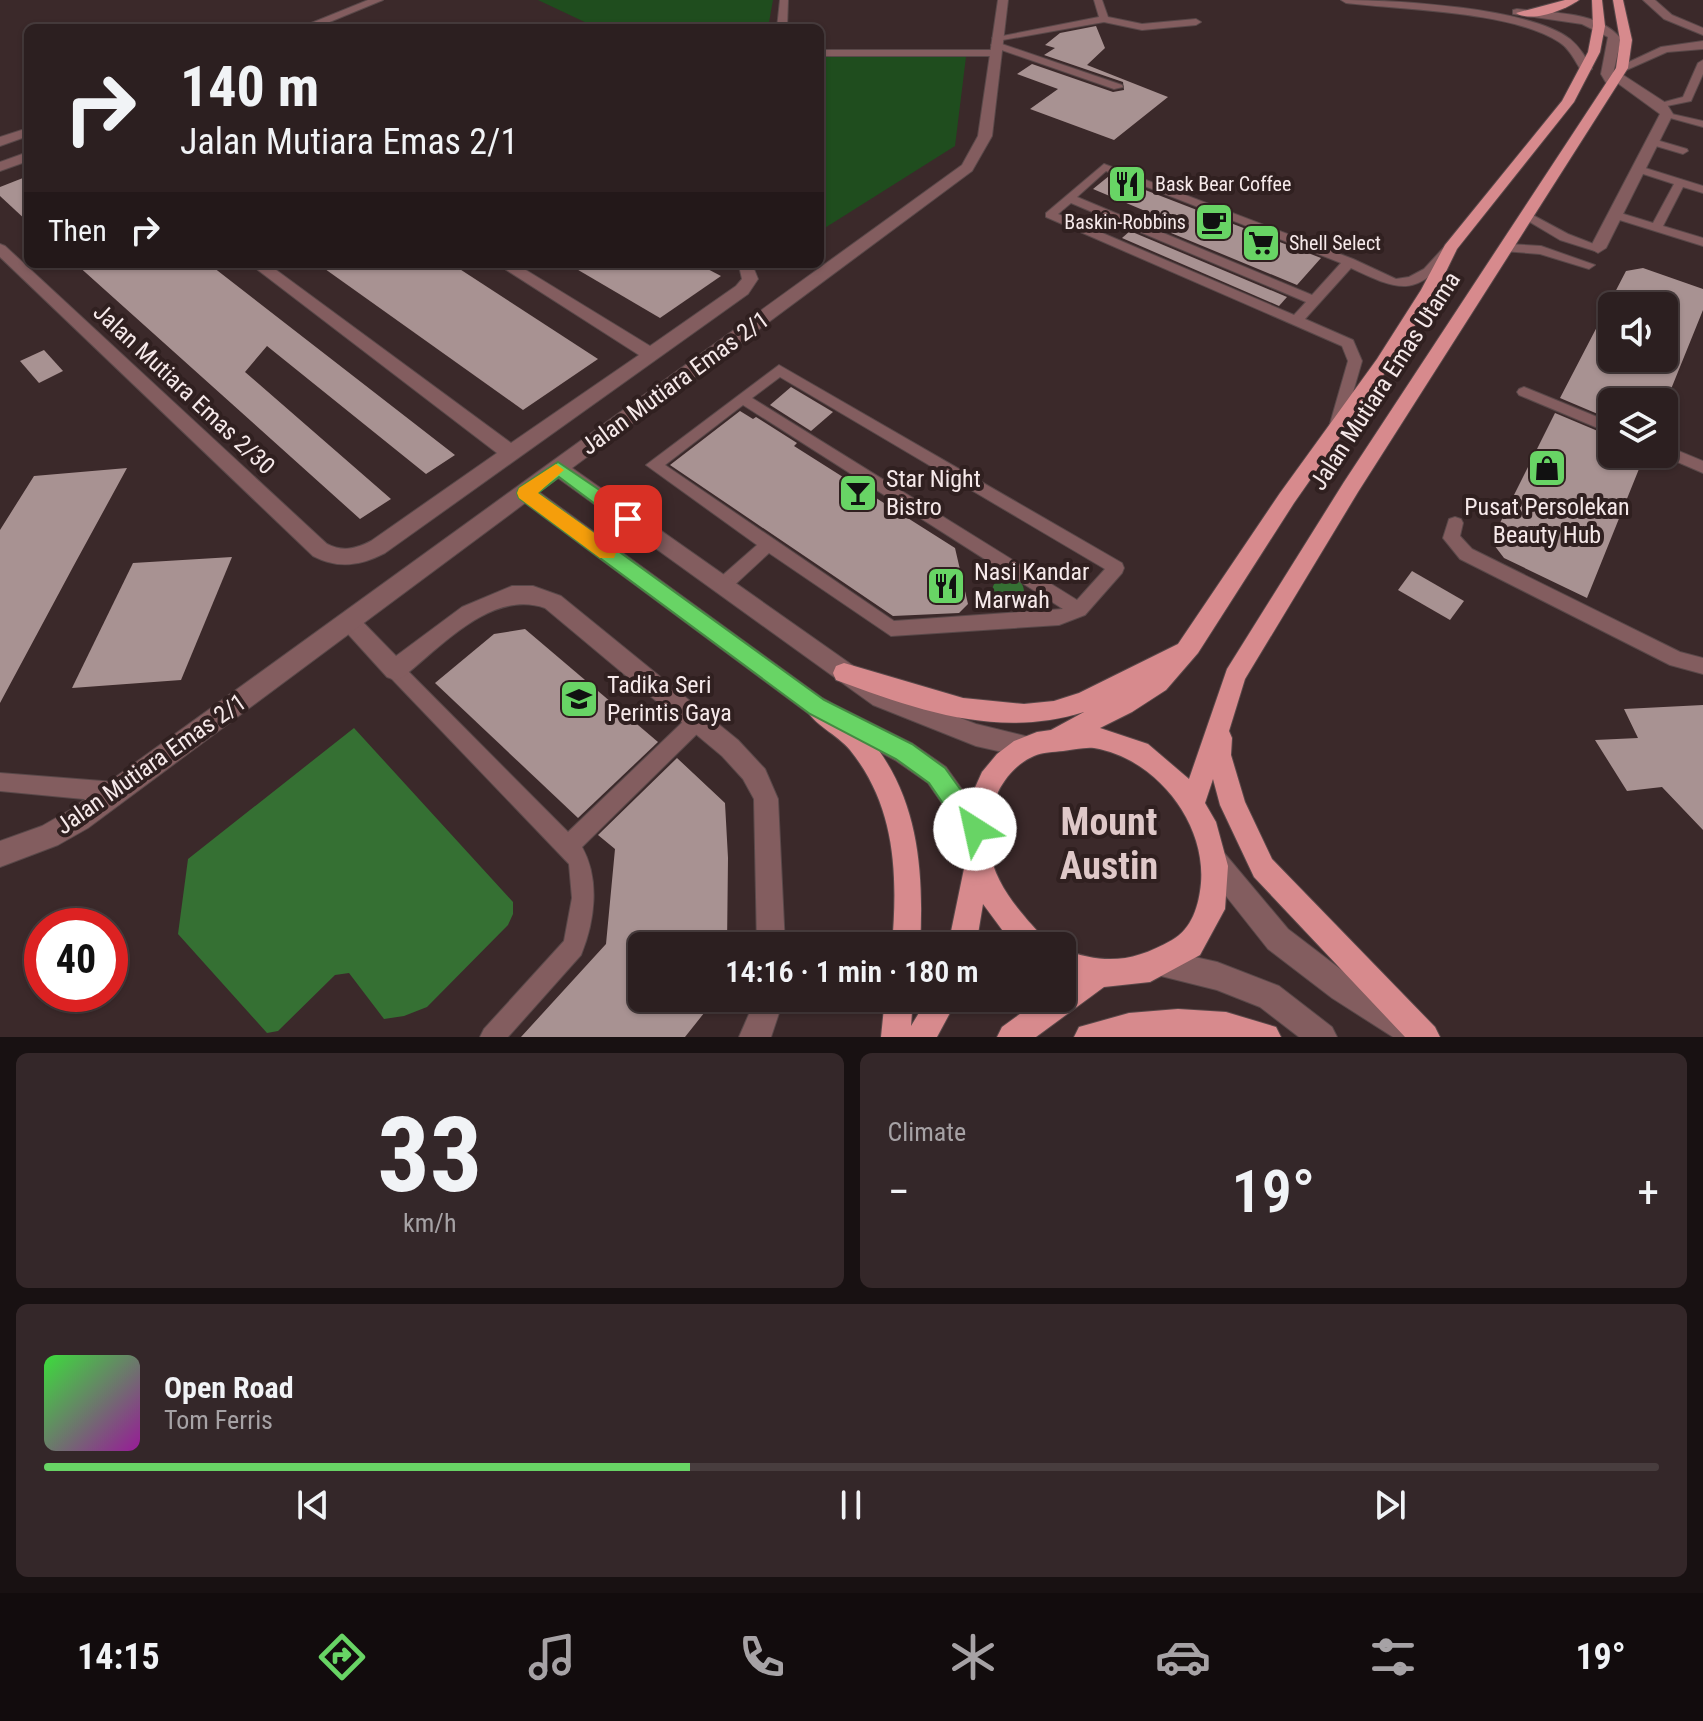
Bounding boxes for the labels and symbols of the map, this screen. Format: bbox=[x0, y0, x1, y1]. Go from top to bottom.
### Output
restaurant icon: Bask Bear Coffee bbox=[1106, 163, 1148, 205]
place label: Bask Bear Coffee bbox=[1155, 172, 1291, 196]
cafe icon: Baskin-Robbins bbox=[1193, 201, 1235, 243]
place label: Baskin-Robbins bbox=[1064, 210, 1186, 234]
supermarket icon: Shell Select bbox=[1240, 222, 1282, 264]
place label: Shell Select bbox=[1289, 231, 1381, 255]
street label: Jalan Mutiara Emas Utama bbox=[1304, 267, 1466, 495]
street label: Jalan Mutiara Emas 2/30 bbox=[88, 298, 280, 480]
street label: Jalan Mutiara Emas 2/1 bbox=[576, 305, 774, 461]
shop icon: Pusat Persolekan Beauty Hub bbox=[1526, 447, 1568, 489]
place label: Star Night Bistro bbox=[886, 465, 981, 521]
bar icon: Star Night Bistro bbox=[837, 472, 879, 514]
pin bbox=[594, 485, 662, 553]
place label: Pusat Persolekan Beauty Hub bbox=[1464, 493, 1630, 549]
place label: Nasi Kandar Marwah bbox=[974, 558, 1089, 614]
restaurant icon: Nasi Kandar Marwah bbox=[925, 565, 967, 607]
place label: Tadika Seri Perintis Gaya bbox=[607, 671, 732, 727]
school or university icon: Tadika Seri Perintis Gaya bbox=[558, 678, 600, 720]
street label: Jalan Mutiara Emas 2/1 bbox=[51, 688, 251, 840]
position arrow bbox=[933, 787, 1017, 871]
district label: Mount Austin bbox=[1060, 800, 1158, 888]
speed limit sign: 40 bbox=[24, 908, 128, 1012]

